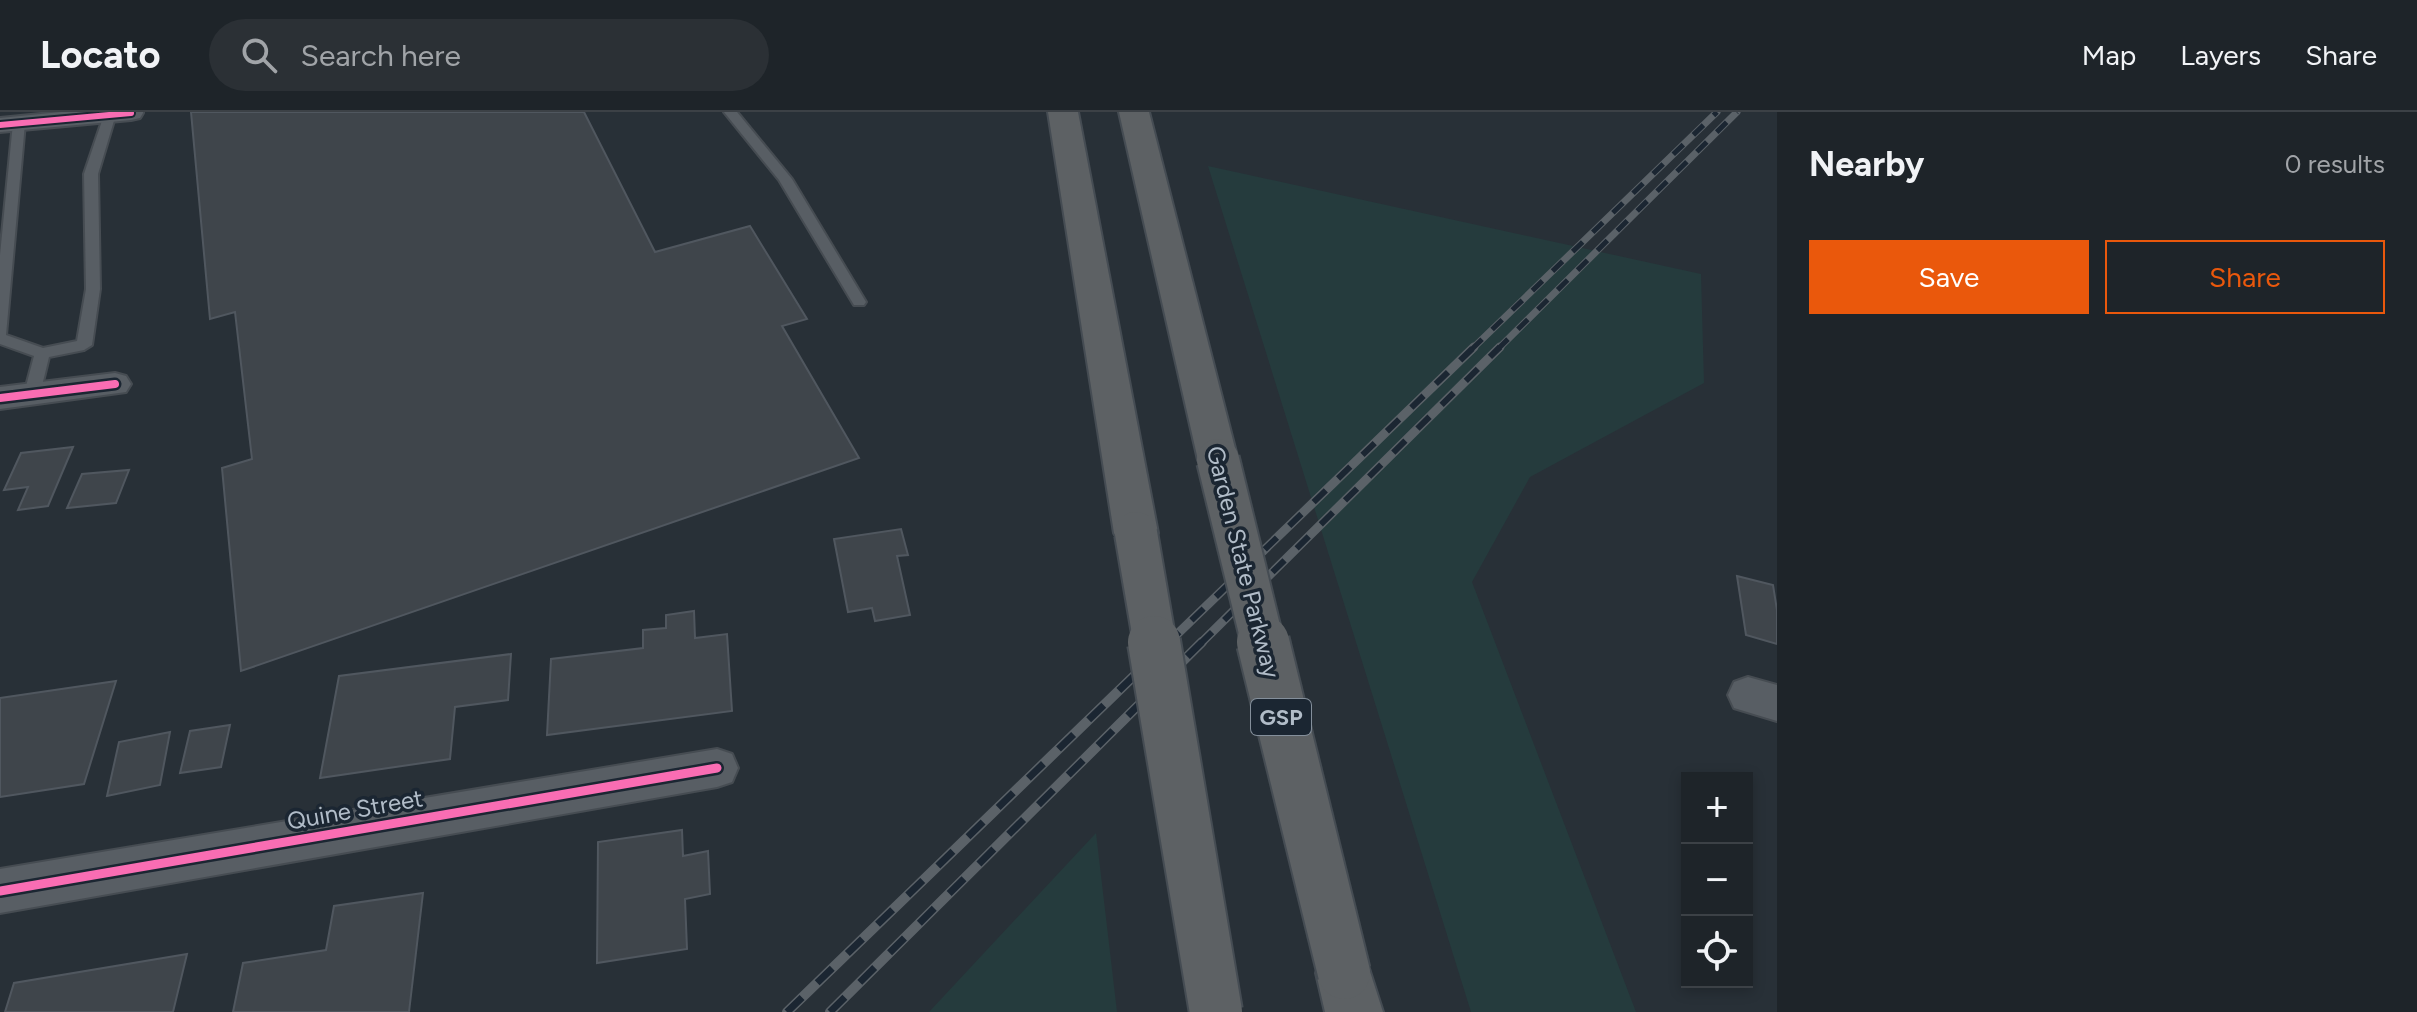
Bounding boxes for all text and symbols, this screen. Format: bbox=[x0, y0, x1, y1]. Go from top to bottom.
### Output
search box bbox=[209, 19, 769, 91]
text: Locato bbox=[40, 32, 161, 78]
icon: search bbox=[237, 33, 281, 77]
text: Search here bbox=[301, 37, 461, 74]
text: Map bbox=[2082, 38, 2136, 72]
text: Layers bbox=[2180, 38, 2261, 72]
text: Share bbox=[2305, 38, 2377, 72]
text: Nearby bbox=[1809, 144, 1924, 185]
text: 0 results bbox=[2285, 148, 2385, 180]
button: Save bbox=[1809, 240, 2089, 314]
button: Share bbox=[2105, 240, 2385, 314]
street label: Garden State Parkway bbox=[1201, 443, 1286, 681]
road number: GSP bbox=[1251, 699, 1311, 735]
map controls bbox=[1681, 772, 1753, 988]
button: + bbox=[1681, 772, 1753, 844]
street label: Quine Street bbox=[285, 783, 425, 836]
button: − bbox=[1681, 844, 1753, 916]
button: locate bbox=[1681, 916, 1753, 988]

